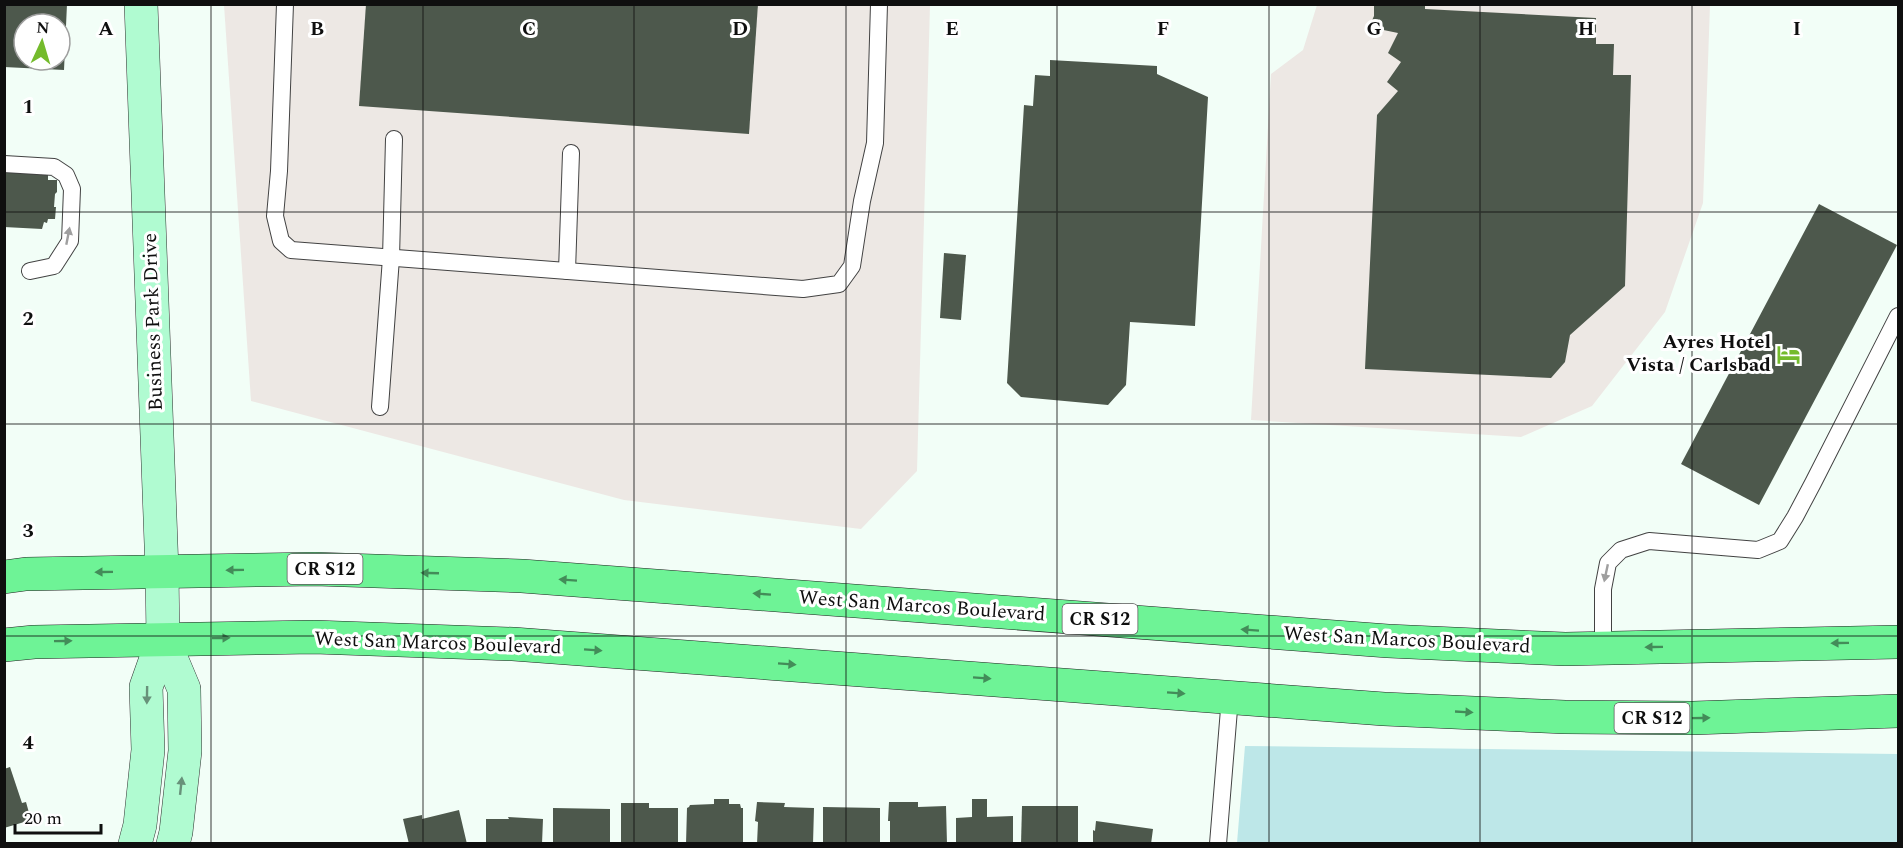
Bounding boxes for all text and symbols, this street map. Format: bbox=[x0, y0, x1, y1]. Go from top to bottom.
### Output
north arrow bbox=[12, 12, 72, 72]
text: A bbox=[98, 14, 114, 44]
text: B bbox=[310, 14, 324, 44]
text: C bbox=[522, 14, 536, 44]
text: D bbox=[732, 14, 748, 44]
text: E bbox=[945, 14, 959, 44]
text: F bbox=[1157, 14, 1169, 44]
text: G bbox=[1366, 14, 1382, 44]
text: H bbox=[1578, 14, 1594, 44]
text: I bbox=[1793, 14, 1801, 44]
text: N bbox=[36, 16, 50, 40]
text: 1 bbox=[22, 92, 34, 122]
one-way arrow bbox=[64, 226, 73, 245]
street label: Business Park Drive bbox=[135, 233, 171, 411]
text: 2 bbox=[22, 304, 34, 334]
place label: Ayres Hotel Vista / Carlsbad bbox=[1626, 327, 1771, 380]
hotel icon: Ayres Hotel Vista / Carlsbad bbox=[1776, 341, 1802, 367]
text: 3 bbox=[22, 516, 34, 546]
road number: CR S12 bbox=[288, 554, 362, 584]
one-way arrow bbox=[1601, 564, 1610, 583]
one-way arrow bbox=[226, 566, 245, 575]
one-way arrow bbox=[94, 567, 113, 577]
one-way arrow bbox=[420, 568, 439, 578]
one-way arrow bbox=[558, 575, 577, 585]
street label: West San Marcos Boulevard bbox=[798, 582, 1046, 630]
one-way arrow bbox=[753, 589, 772, 599]
road number: CR S12 bbox=[1062, 604, 1138, 634]
street label: West San Marcos Boulevard bbox=[1283, 619, 1531, 661]
street label: West San Marcos Boulevard bbox=[314, 624, 562, 662]
one-way arrow bbox=[1240, 626, 1259, 635]
one-way arrow bbox=[212, 634, 231, 643]
one-way arrow bbox=[53, 636, 72, 646]
one-way arrow bbox=[1831, 638, 1850, 648]
one-way arrow bbox=[1645, 643, 1664, 652]
one-way arrow bbox=[583, 645, 602, 654]
one-way arrow bbox=[778, 659, 797, 669]
one-way arrow bbox=[972, 674, 991, 683]
one-way arrow bbox=[142, 685, 151, 704]
one-way arrow bbox=[1167, 688, 1186, 698]
road number: CR S12 bbox=[1614, 703, 1690, 733]
one-way arrow bbox=[1454, 708, 1473, 717]
one-way arrow bbox=[1691, 713, 1710, 723]
text: 4 bbox=[22, 728, 34, 758]
one-way arrow bbox=[176, 776, 186, 795]
scale bar bbox=[15, 797, 100, 835]
text: 20 m bbox=[24, 805, 62, 832]

